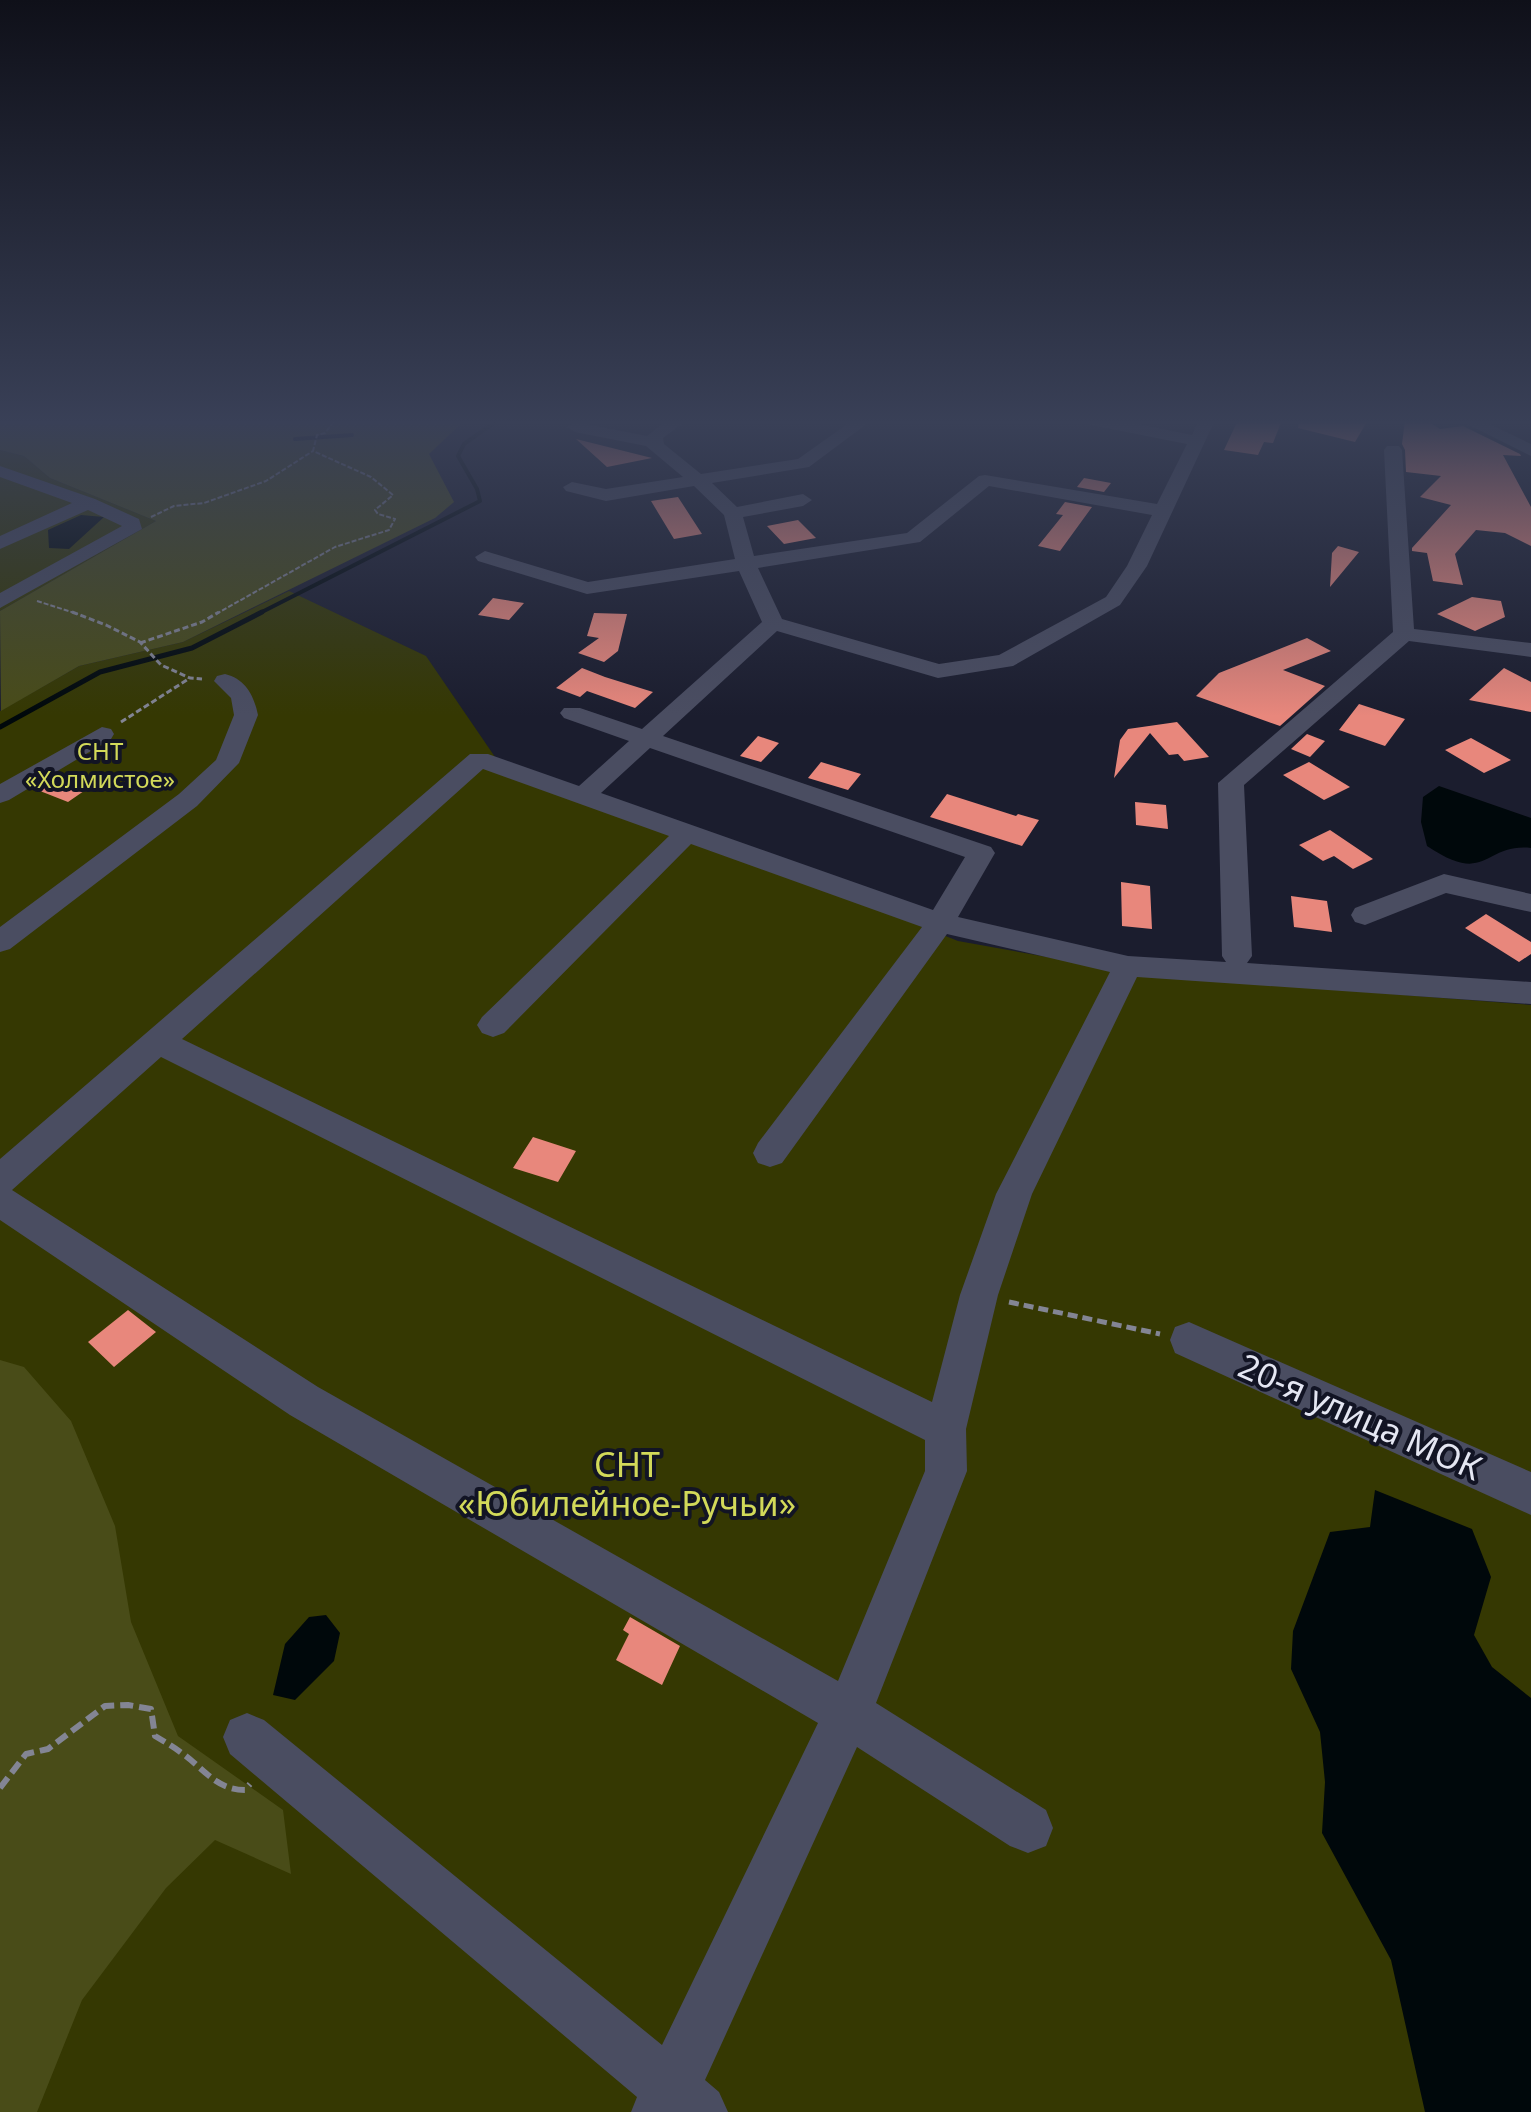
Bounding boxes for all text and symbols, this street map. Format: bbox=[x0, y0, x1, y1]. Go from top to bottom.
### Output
park label: СНТ «Холмистое» bbox=[25, 734, 175, 795]
street label: 20-я улица МОК bbox=[1232, 1342, 1489, 1490]
park label: СНТ «Юбилейное-Ручьи» bbox=[458, 1441, 796, 1526]

